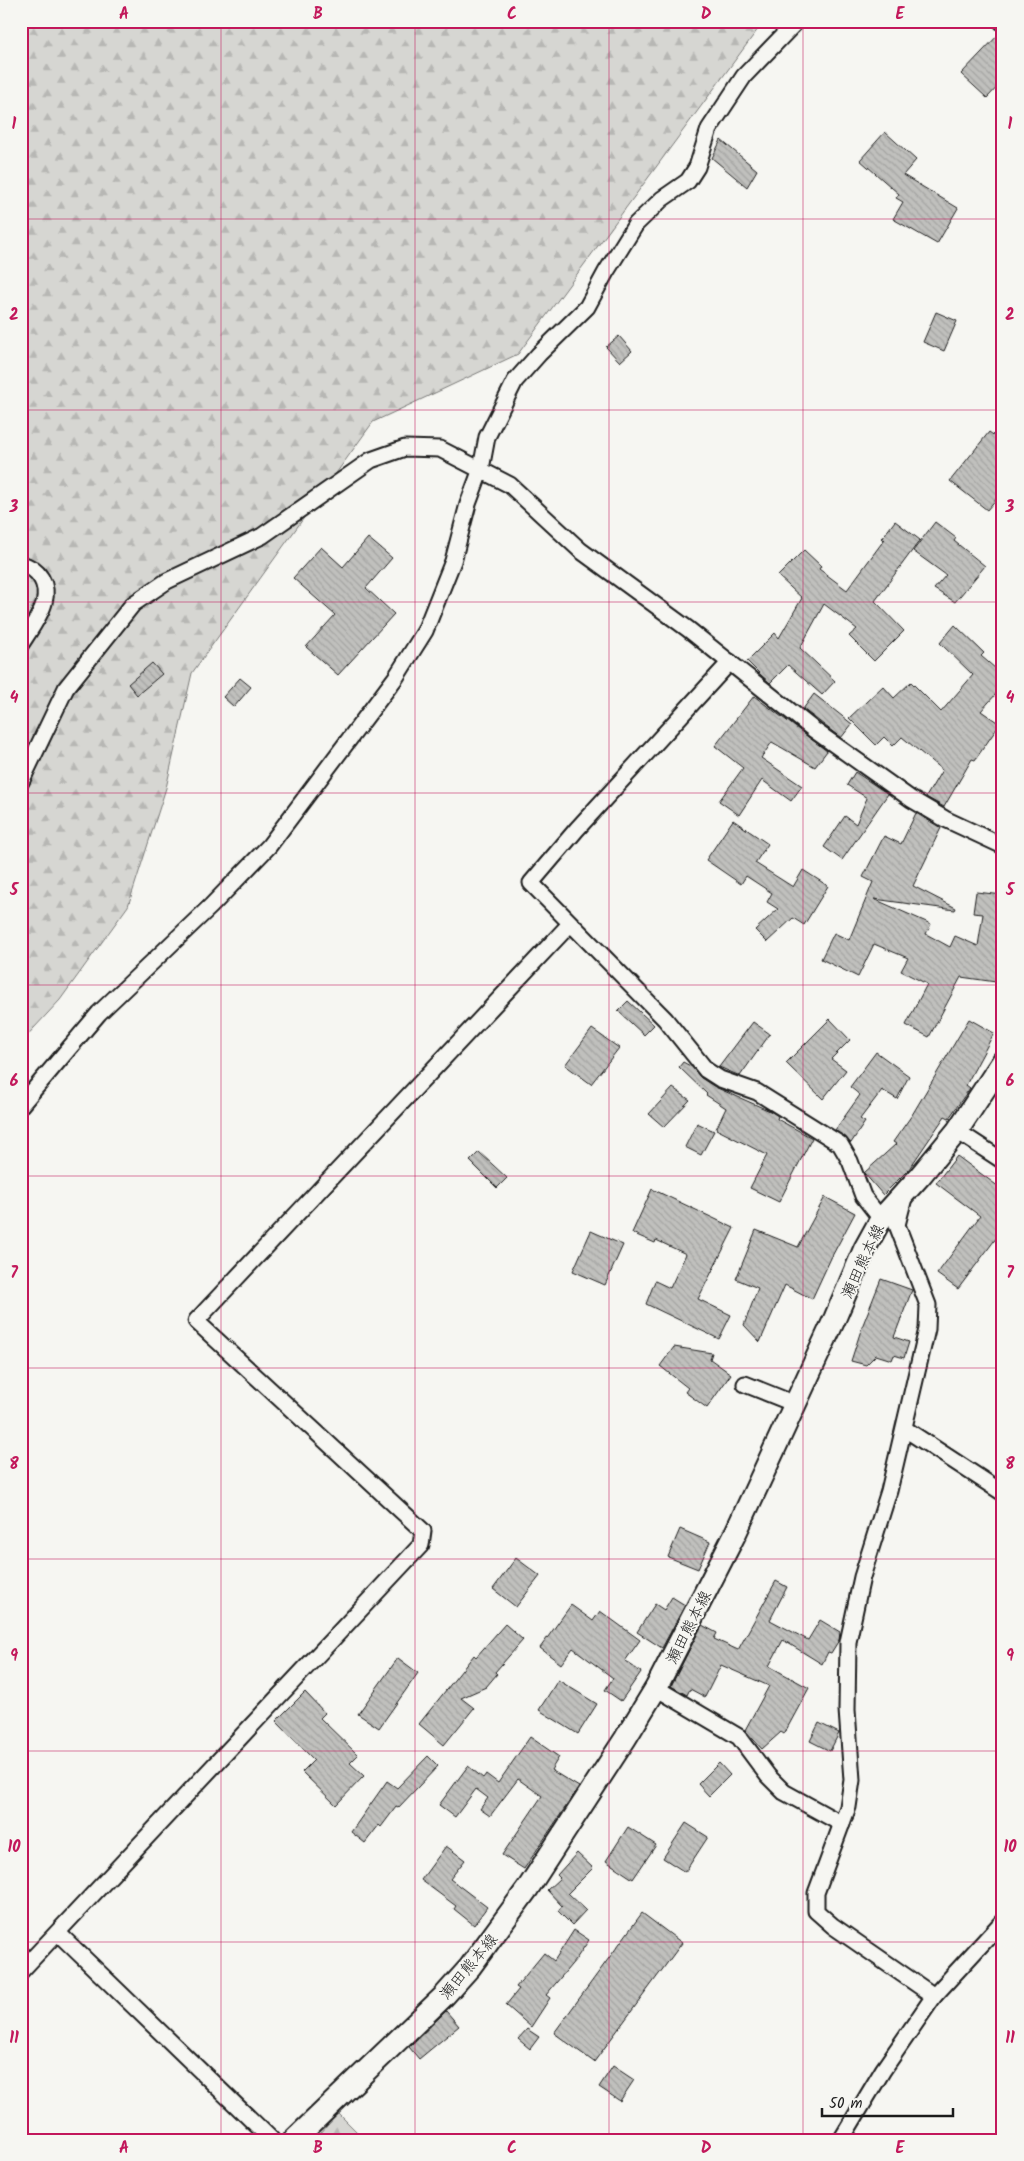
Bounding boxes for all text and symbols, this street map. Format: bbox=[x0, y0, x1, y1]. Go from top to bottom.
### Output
text: A bbox=[119, 2, 129, 27]
text: B bbox=[313, 2, 323, 27]
text: C bbox=[507, 2, 517, 27]
text: D bbox=[701, 2, 712, 27]
text: E bbox=[896, 2, 906, 27]
text: 1 bbox=[12, 112, 17, 137]
text: 1 bbox=[1008, 112, 1013, 137]
text: 2 bbox=[9, 303, 19, 328]
text: 2 bbox=[1005, 303, 1015, 328]
text: 3 bbox=[9, 495, 19, 520]
text: 3 bbox=[1005, 495, 1015, 520]
text: 4 bbox=[10, 686, 19, 711]
text: 4 bbox=[1006, 686, 1015, 711]
text: 5 bbox=[9, 878, 20, 903]
text: 5 bbox=[1005, 878, 1016, 903]
text: 6 bbox=[10, 1069, 19, 1094]
text: 6 bbox=[1006, 1069, 1015, 1094]
street label: 瀬田熊本線 bbox=[835, 1220, 892, 1303]
text: 7 bbox=[10, 1261, 18, 1286]
text: 7 bbox=[1006, 1261, 1014, 1286]
text: 8 bbox=[9, 1452, 19, 1477]
text: 8 bbox=[1005, 1452, 1015, 1477]
street label: 瀬田熊本線 bbox=[660, 1586, 719, 1669]
text: 9 bbox=[10, 1644, 18, 1669]
text: 9 bbox=[1006, 1644, 1014, 1669]
text: 10 bbox=[7, 1835, 21, 1860]
text: 10 bbox=[1003, 1835, 1017, 1860]
street label: 瀬田熊本線 bbox=[434, 1928, 504, 2006]
text: 11 bbox=[9, 2026, 19, 2051]
text: 11 bbox=[1005, 2026, 1015, 2051]
scale bar bbox=[822, 2086, 953, 2118]
text: 50 m bbox=[829, 2092, 863, 2116]
text: A bbox=[119, 2136, 129, 2161]
text: B bbox=[313, 2136, 323, 2161]
text: C bbox=[507, 2136, 517, 2161]
text: D bbox=[701, 2136, 712, 2161]
text: E bbox=[896, 2136, 906, 2161]

